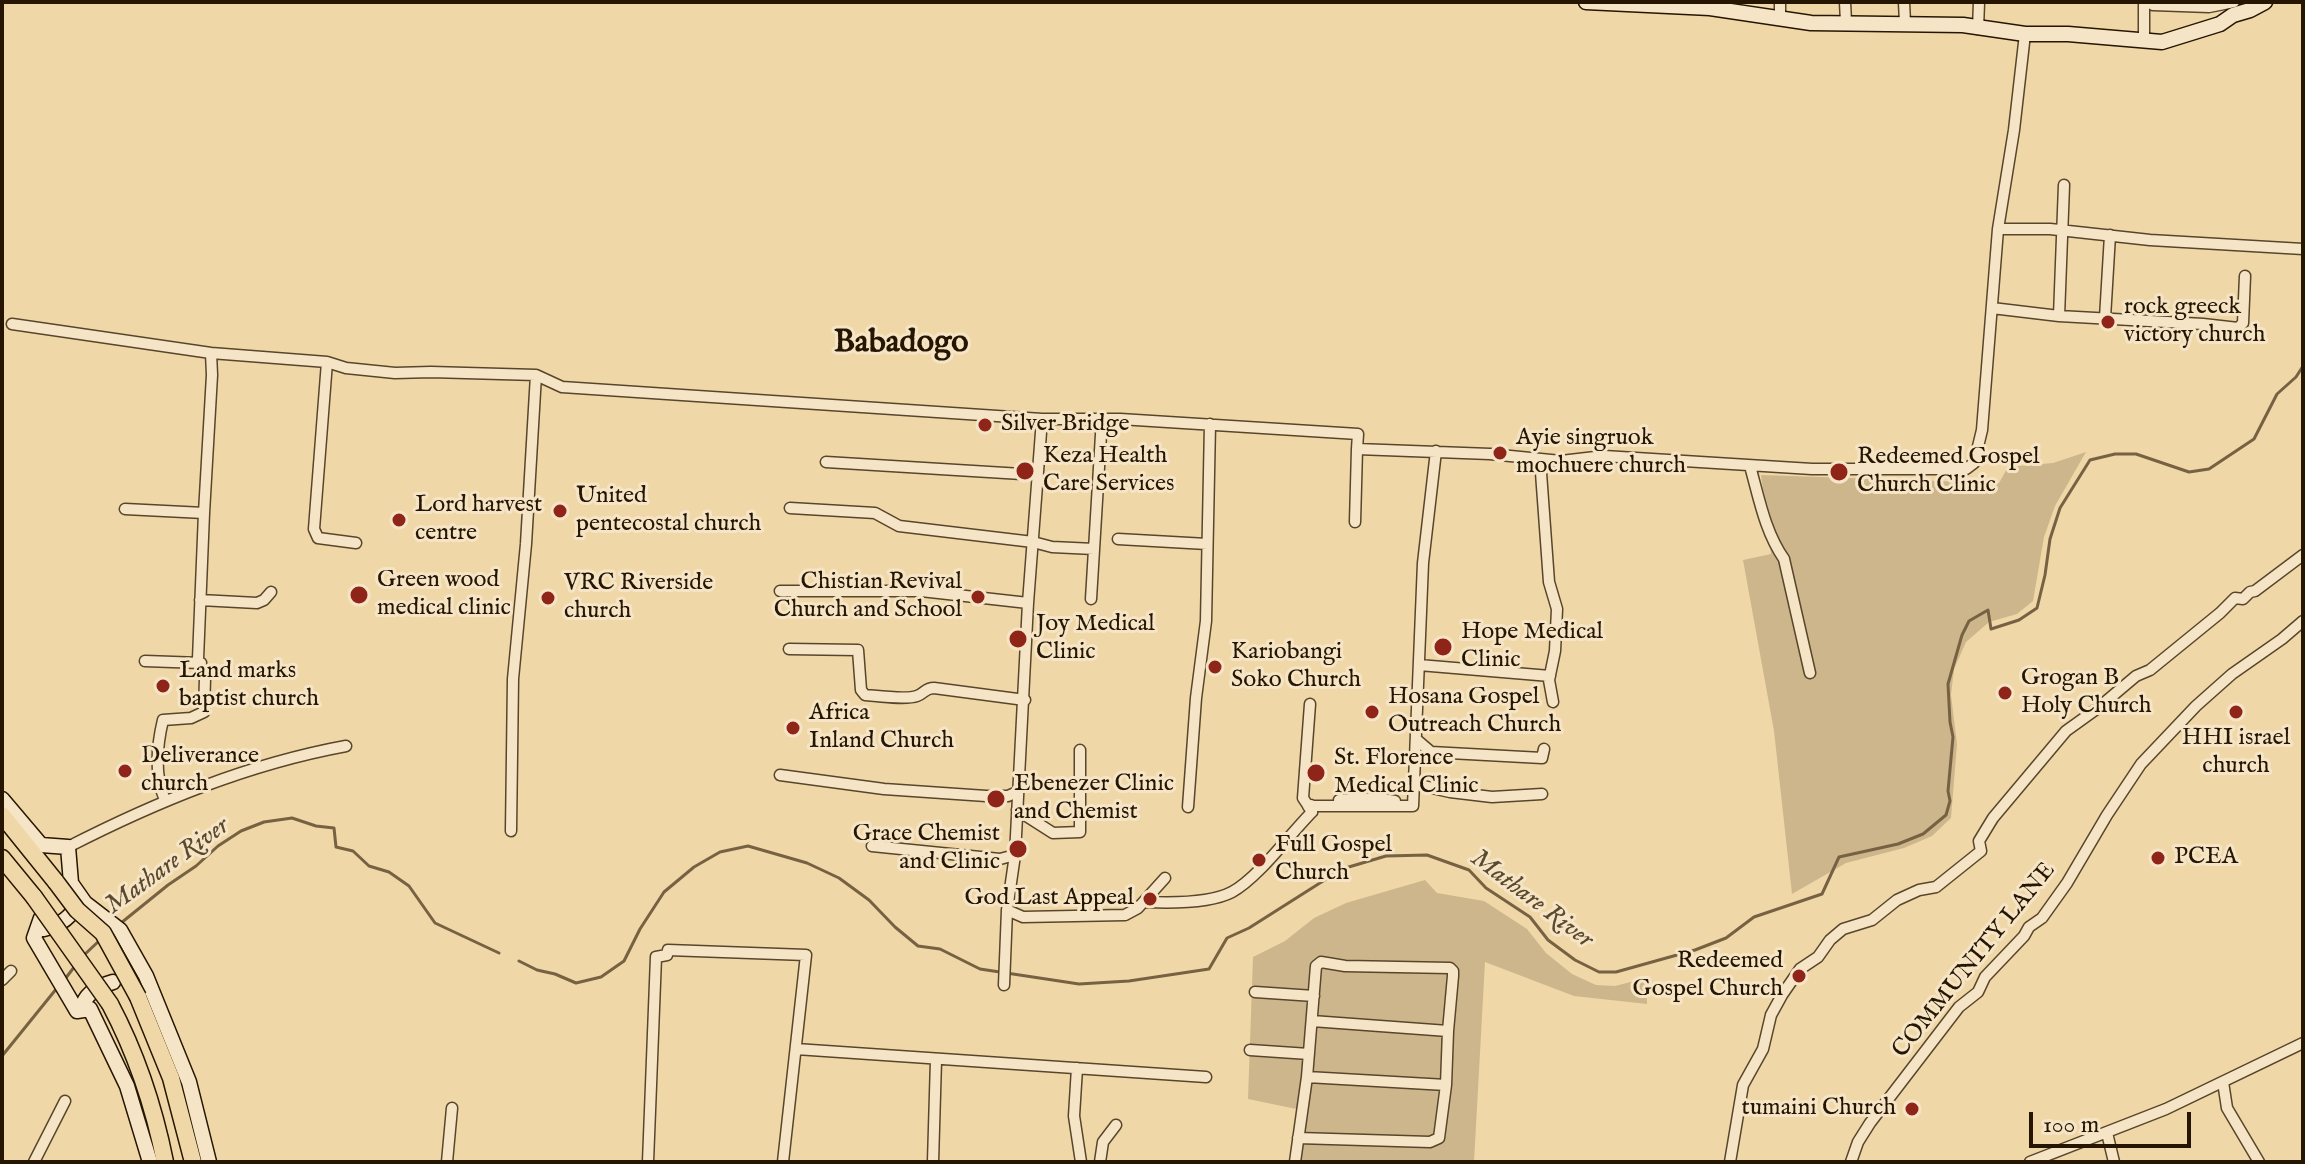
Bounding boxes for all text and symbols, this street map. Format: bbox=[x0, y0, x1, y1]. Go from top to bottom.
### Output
place label: rock greeck victory church bbox=[2124, 294, 2265, 350]
marker: rock greeck victory church bbox=[2099, 313, 2117, 331]
district label: Babadogo bbox=[834, 325, 968, 363]
place label: Silver Bridge bbox=[1001, 411, 1129, 439]
marker: Silver Bridge bbox=[976, 416, 994, 434]
place label: Ayie singruok mochuere church bbox=[1516, 425, 1686, 481]
place label: Keza Health Care Services bbox=[1043, 443, 1174, 499]
marker: Ayie singruok mochuere church bbox=[1491, 444, 1509, 462]
place label: Redeemed Gospel Church Clinic bbox=[1857, 444, 2040, 500]
marker: Keza Health Care Services bbox=[1014, 460, 1036, 482]
marker: Redeemed Gospel Church Clinic bbox=[1828, 461, 1850, 483]
place label: United pentecostal church bbox=[576, 483, 761, 539]
place label: Lord harvest centre bbox=[415, 492, 542, 548]
marker: United pentecostal church bbox=[551, 502, 569, 520]
marker: Lord harvest centre bbox=[390, 511, 408, 529]
place label: Green wood medical clinic bbox=[377, 567, 511, 623]
place label: Chistian Revival Church and School bbox=[774, 569, 962, 625]
place label: VRC Riverside church bbox=[564, 570, 713, 626]
marker: Green wood medical clinic bbox=[348, 584, 370, 606]
marker: Chistian Revival Church and School bbox=[969, 588, 987, 606]
marker: VRC Riverside church bbox=[539, 589, 557, 607]
place label: Joy Medical Clinic bbox=[1036, 611, 1155, 667]
place label: Hope Medical Clinic bbox=[1461, 619, 1603, 675]
marker: Joy Medical Clinic bbox=[1007, 628, 1029, 650]
marker: Hope Medical Clinic bbox=[1432, 636, 1454, 658]
place label: Kariobangi Soko Church bbox=[1231, 639, 1361, 695]
place label: Land marks baptist church bbox=[179, 658, 319, 714]
marker: Kariobangi Soko Church bbox=[1206, 658, 1224, 676]
place label: Grogan B Holy Church bbox=[2021, 665, 2152, 721]
marker: Land marks baptist church bbox=[154, 677, 172, 695]
place label: Hosana Gospel Outreach Church bbox=[1388, 684, 1561, 740]
marker: Grogan B Holy Church bbox=[1996, 684, 2014, 702]
place label: Africa Inland Church bbox=[809, 700, 954, 756]
marker: Hosana Gospel Outreach Church bbox=[1363, 703, 1381, 721]
marker: HHI israel church bbox=[2227, 703, 2245, 721]
marker: Africa Inland Church bbox=[784, 719, 802, 737]
place label: HHI israel church bbox=[2182, 725, 2290, 781]
place label: Deliverance church bbox=[141, 743, 259, 799]
place label: St. Florence Medical Clinic bbox=[1334, 745, 1479, 801]
marker: Deliverance church bbox=[116, 762, 134, 780]
marker: St. Florence Medical Clinic bbox=[1305, 762, 1327, 784]
place label: Ebenezer Clinic and Chemist bbox=[1014, 771, 1174, 827]
marker: Ebenezer Clinic and Chemist bbox=[985, 788, 1007, 810]
water label: Mathare River bbox=[100, 812, 236, 922]
place label: Grace Chemist and Clinic bbox=[853, 821, 1000, 877]
place label: Full Gospel Church bbox=[1275, 832, 1392, 888]
marker: Grace Chemist and Clinic bbox=[1007, 838, 1029, 860]
water label: Mathare River bbox=[1463, 844, 1599, 956]
place label: PCEA bbox=[2174, 844, 2238, 872]
marker: PCEA bbox=[2149, 849, 2167, 867]
marker: Full Gospel Church bbox=[1250, 851, 1268, 869]
street label: COMMUNITY LANE bbox=[1887, 858, 2063, 1064]
place label: God Last Appeal bbox=[964, 885, 1134, 913]
marker: God Last Appeal bbox=[1141, 890, 1159, 908]
place label: Redeemed Gospel Church bbox=[1633, 948, 1783, 1004]
marker: Redeemed Gospel Church bbox=[1790, 967, 1808, 985]
place label: tumaini Church bbox=[1741, 1095, 1896, 1123]
scale bar bbox=[2033, 1096, 2195, 1146]
marker: tumaini Church bbox=[1903, 1100, 1921, 1118]
text: 100 m bbox=[2043, 1110, 2099, 1141]

